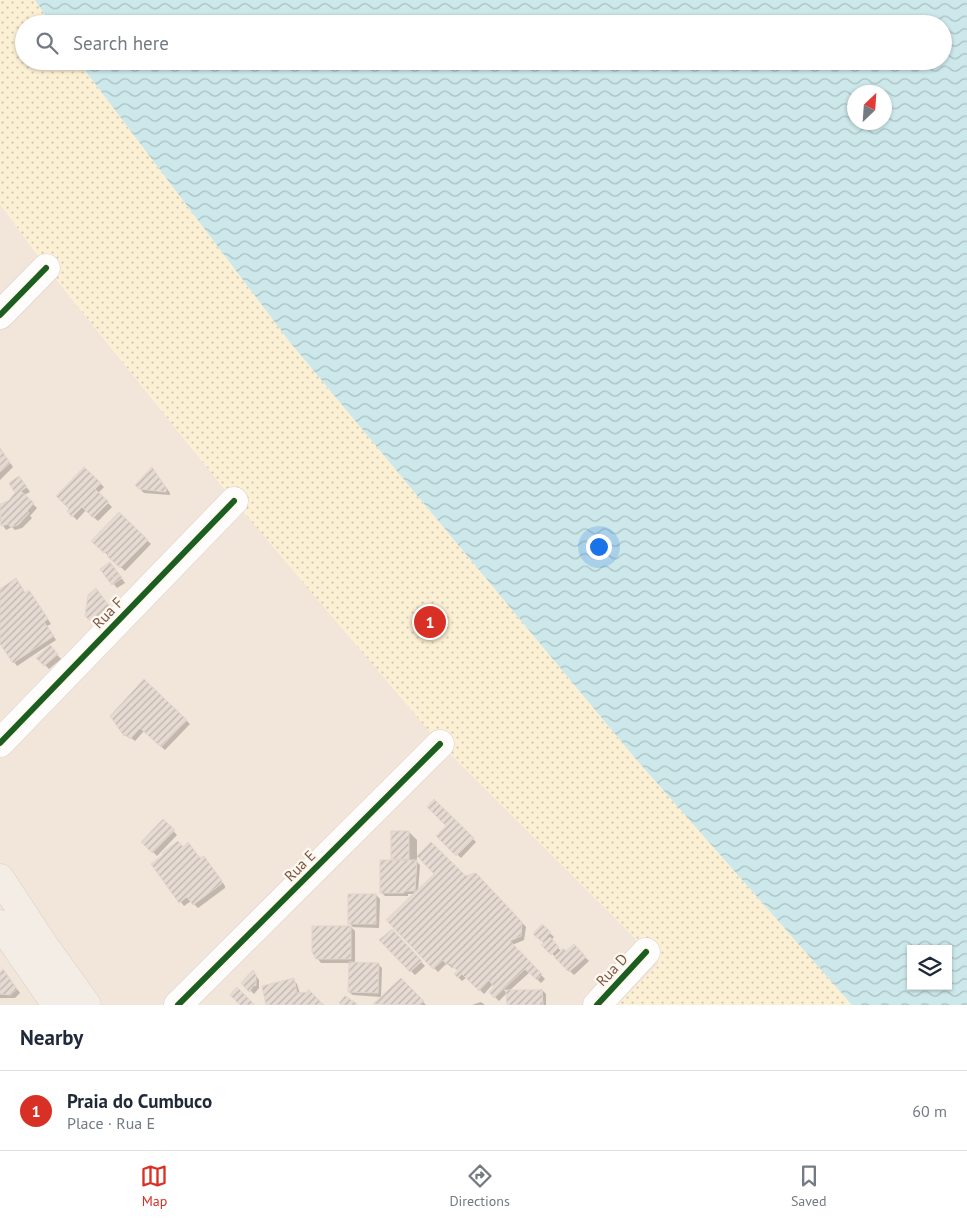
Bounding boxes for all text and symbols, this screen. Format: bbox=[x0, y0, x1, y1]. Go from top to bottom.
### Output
search box bbox=[15, 15, 952, 70]
icon: search bbox=[33, 29, 61, 57]
text: Search here bbox=[73, 31, 169, 55]
north arrow bbox=[847, 85, 892, 130]
your location bbox=[586, 534, 612, 560]
street label: Rua F bbox=[88, 593, 127, 632]
pin: 1 bbox=[414, 603, 446, 641]
street label: Rua E bbox=[280, 846, 319, 885]
map controls bbox=[907, 945, 952, 990]
button: layers bbox=[907, 945, 952, 990]
street label: Rua D bbox=[592, 949, 632, 990]
text: Nearby bbox=[20, 1024, 83, 1051]
text: Praia do Cumbuco bbox=[67, 1089, 212, 1113]
text: 1 bbox=[31, 1101, 41, 1121]
text: 60 m bbox=[912, 1101, 947, 1121]
text: Place · Rua E bbox=[67, 1113, 155, 1133]
tab: Map bbox=[140, 1162, 168, 1210]
tab: Directions bbox=[449, 1162, 510, 1210]
tab: Saved bbox=[791, 1162, 827, 1210]

